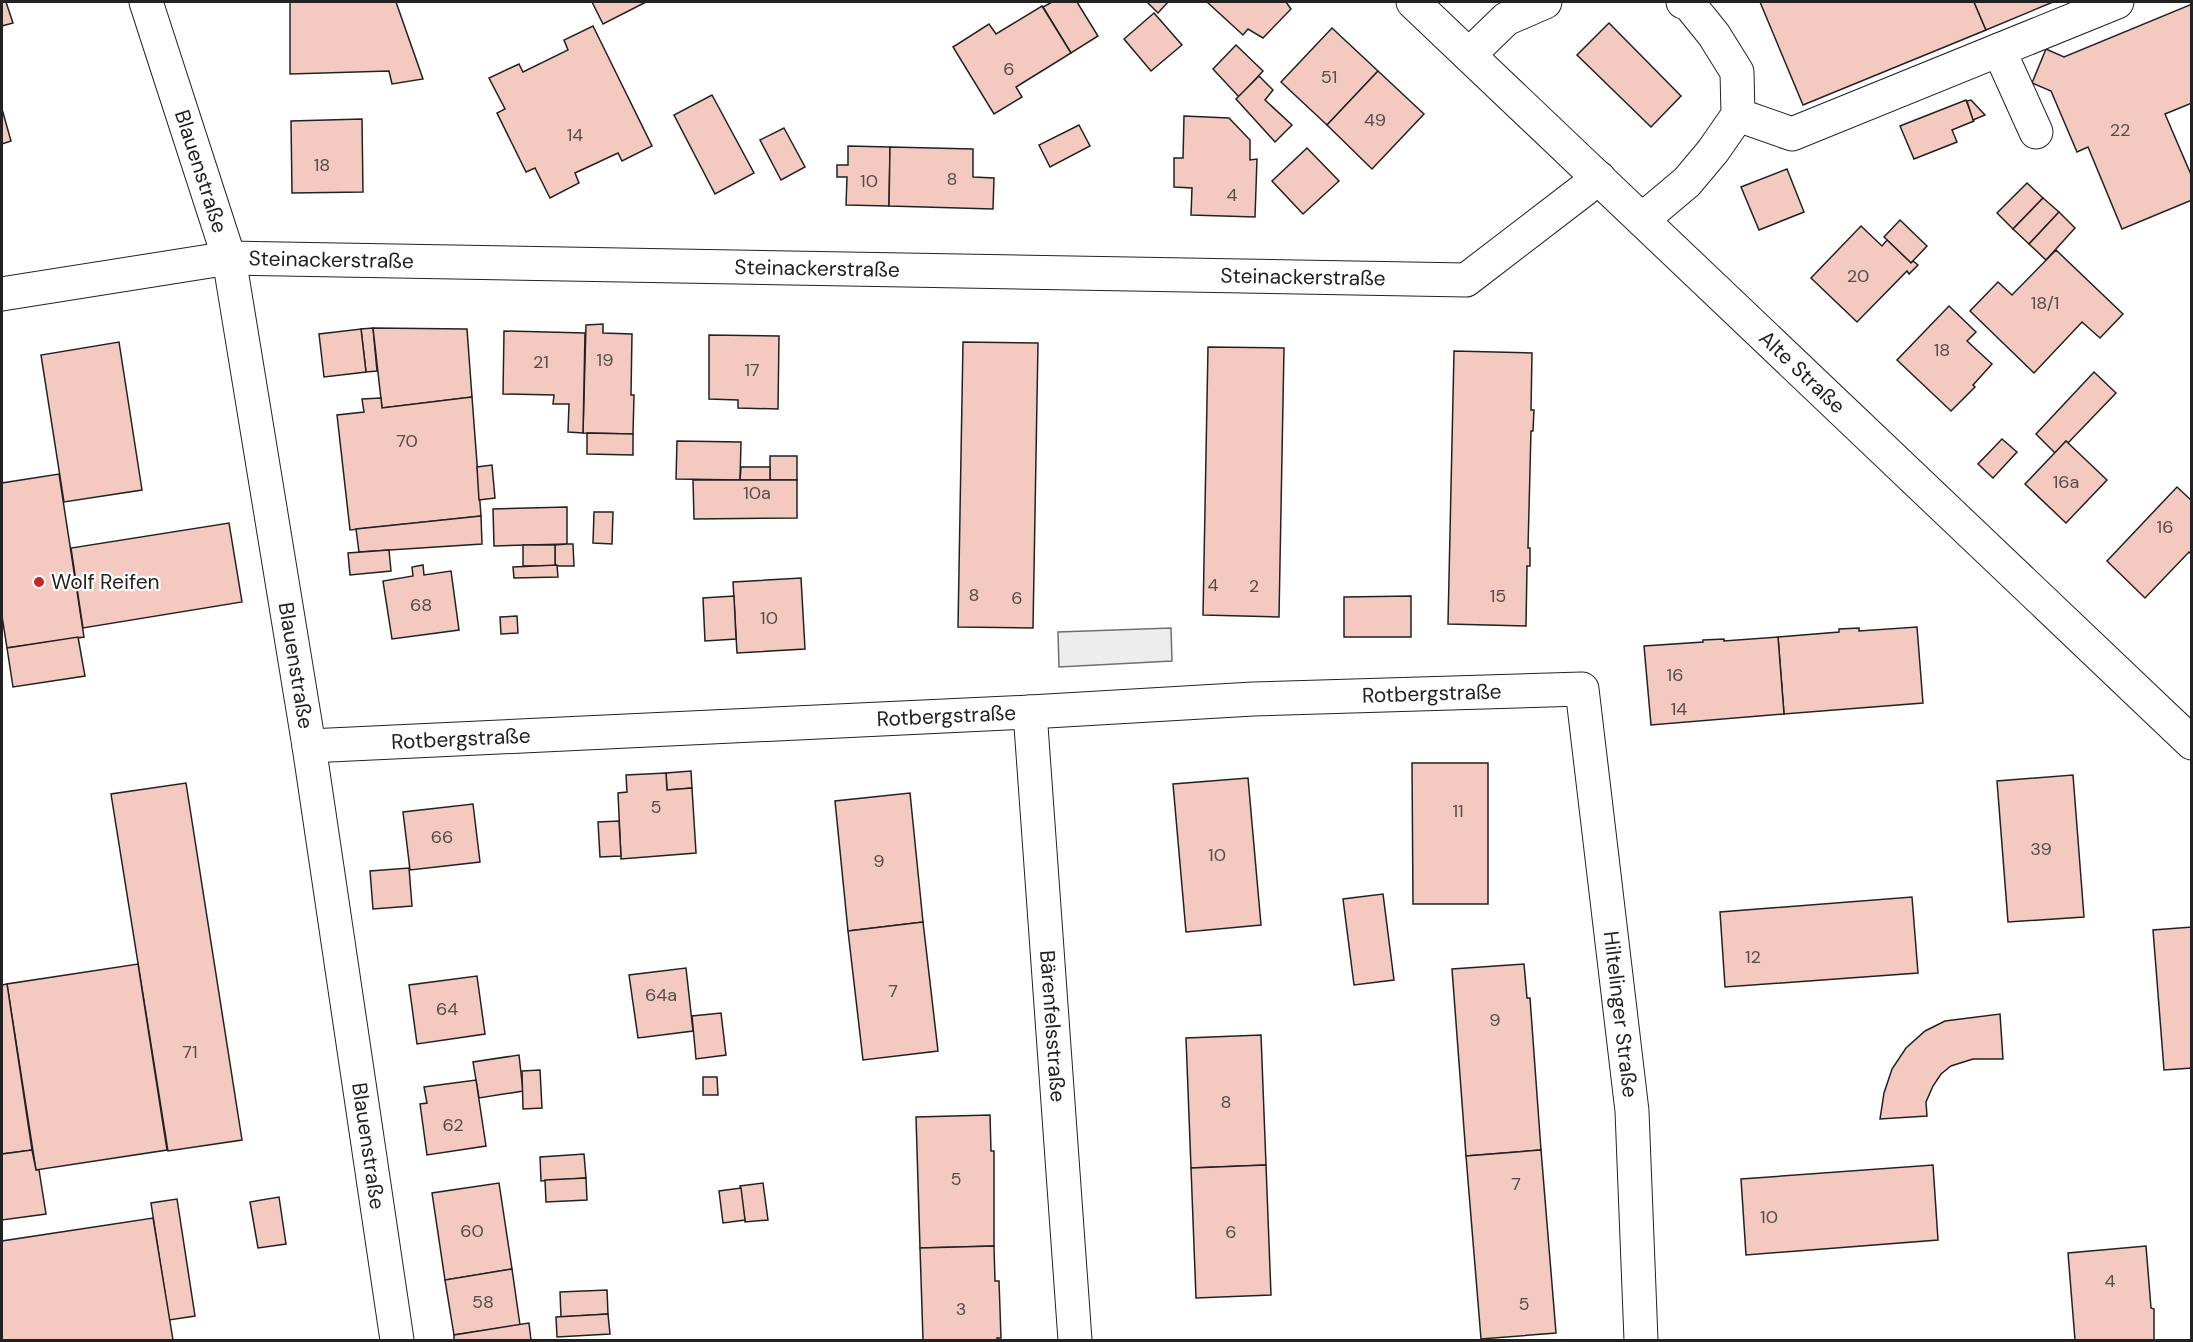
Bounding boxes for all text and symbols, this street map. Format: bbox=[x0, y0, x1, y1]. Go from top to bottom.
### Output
house number: 6 bbox=[1003, 57, 1015, 81]
house number: 51 bbox=[1321, 65, 1337, 89]
street label: Blauenstraße bbox=[168, 106, 234, 237]
house number: 49 bbox=[1364, 108, 1386, 132]
house number: 22 bbox=[2110, 118, 2130, 142]
house number: 14 bbox=[567, 123, 583, 147]
house number: 18 bbox=[314, 153, 330, 177]
house number: 8 bbox=[947, 167, 957, 191]
house number: 10 bbox=[860, 169, 878, 193]
house number: 4 bbox=[1227, 183, 1238, 207]
street label: Steinackerstraße bbox=[248, 244, 414, 275]
street label: Steinackerstraße bbox=[734, 253, 900, 284]
street label: Steinackerstraße bbox=[1220, 262, 1386, 293]
house number: 20 bbox=[1847, 264, 1869, 288]
house number: 18/1 bbox=[2031, 291, 2059, 315]
street label: Alte Straße bbox=[1753, 324, 1851, 420]
house number: 18 bbox=[1934, 338, 1950, 362]
house number: 19 bbox=[597, 348, 613, 372]
house number: 21 bbox=[533, 350, 549, 374]
house number: 17 bbox=[744, 358, 760, 382]
house number: 70 bbox=[396, 429, 418, 453]
house number: 16a bbox=[2053, 470, 2079, 494]
house number: 10a bbox=[743, 481, 771, 505]
house number: 16 bbox=[2157, 515, 2173, 539]
place label: Wolf Reifen bbox=[51, 568, 160, 596]
house number: 4 bbox=[1208, 573, 1219, 597]
house number: 2 bbox=[1249, 574, 1259, 598]
marker: Wolf Reifen bbox=[32, 575, 46, 589]
house number: 8 bbox=[969, 583, 979, 607]
house number: 15 bbox=[1490, 584, 1506, 608]
house number: 6 bbox=[1011, 586, 1023, 610]
house number: 68 bbox=[410, 593, 432, 617]
street label: Blauenstraße bbox=[272, 600, 320, 731]
house number: 10 bbox=[760, 606, 778, 630]
house number: 16 bbox=[1667, 663, 1683, 687]
street label: Rotbergstraße bbox=[1362, 677, 1502, 710]
house number: 14 bbox=[1671, 697, 1687, 721]
street label: Rotbergstraße bbox=[876, 699, 1017, 733]
street label: Rotbergstraße bbox=[390, 722, 531, 756]
house number: 5 bbox=[651, 795, 661, 819]
house number: 11 bbox=[1452, 799, 1464, 823]
house number: 66 bbox=[431, 825, 453, 849]
house number: 39 bbox=[2030, 837, 2052, 861]
house number: 10 bbox=[1208, 843, 1226, 867]
house number: 9 bbox=[873, 849, 885, 873]
street label: Hiltelinger Straße bbox=[1597, 930, 1644, 1099]
house number: 12 bbox=[1745, 945, 1761, 969]
street label: Bärenfelsstraße bbox=[1033, 949, 1072, 1103]
house number: 7 bbox=[888, 979, 898, 1003]
house number: 64a bbox=[645, 983, 677, 1007]
house number: 64 bbox=[436, 997, 458, 1021]
house number: 9 bbox=[1489, 1008, 1501, 1032]
house number: 71 bbox=[182, 1040, 198, 1064]
street label: Blauenstraße bbox=[345, 1081, 391, 1211]
house number: 8 bbox=[1221, 1090, 1231, 1114]
house number: 62 bbox=[442, 1113, 464, 1137]
house number: 5 bbox=[951, 1167, 961, 1191]
house number: 7 bbox=[1511, 1172, 1521, 1196]
house number: 10 bbox=[1760, 1205, 1778, 1229]
house number: 60 bbox=[460, 1219, 484, 1243]
house number: 6 bbox=[1225, 1220, 1237, 1244]
house number: 4 bbox=[2105, 1269, 2116, 1293]
house number: 58 bbox=[472, 1290, 494, 1314]
house number: 5 bbox=[1519, 1292, 1529, 1316]
house number: 3 bbox=[956, 1297, 966, 1321]

